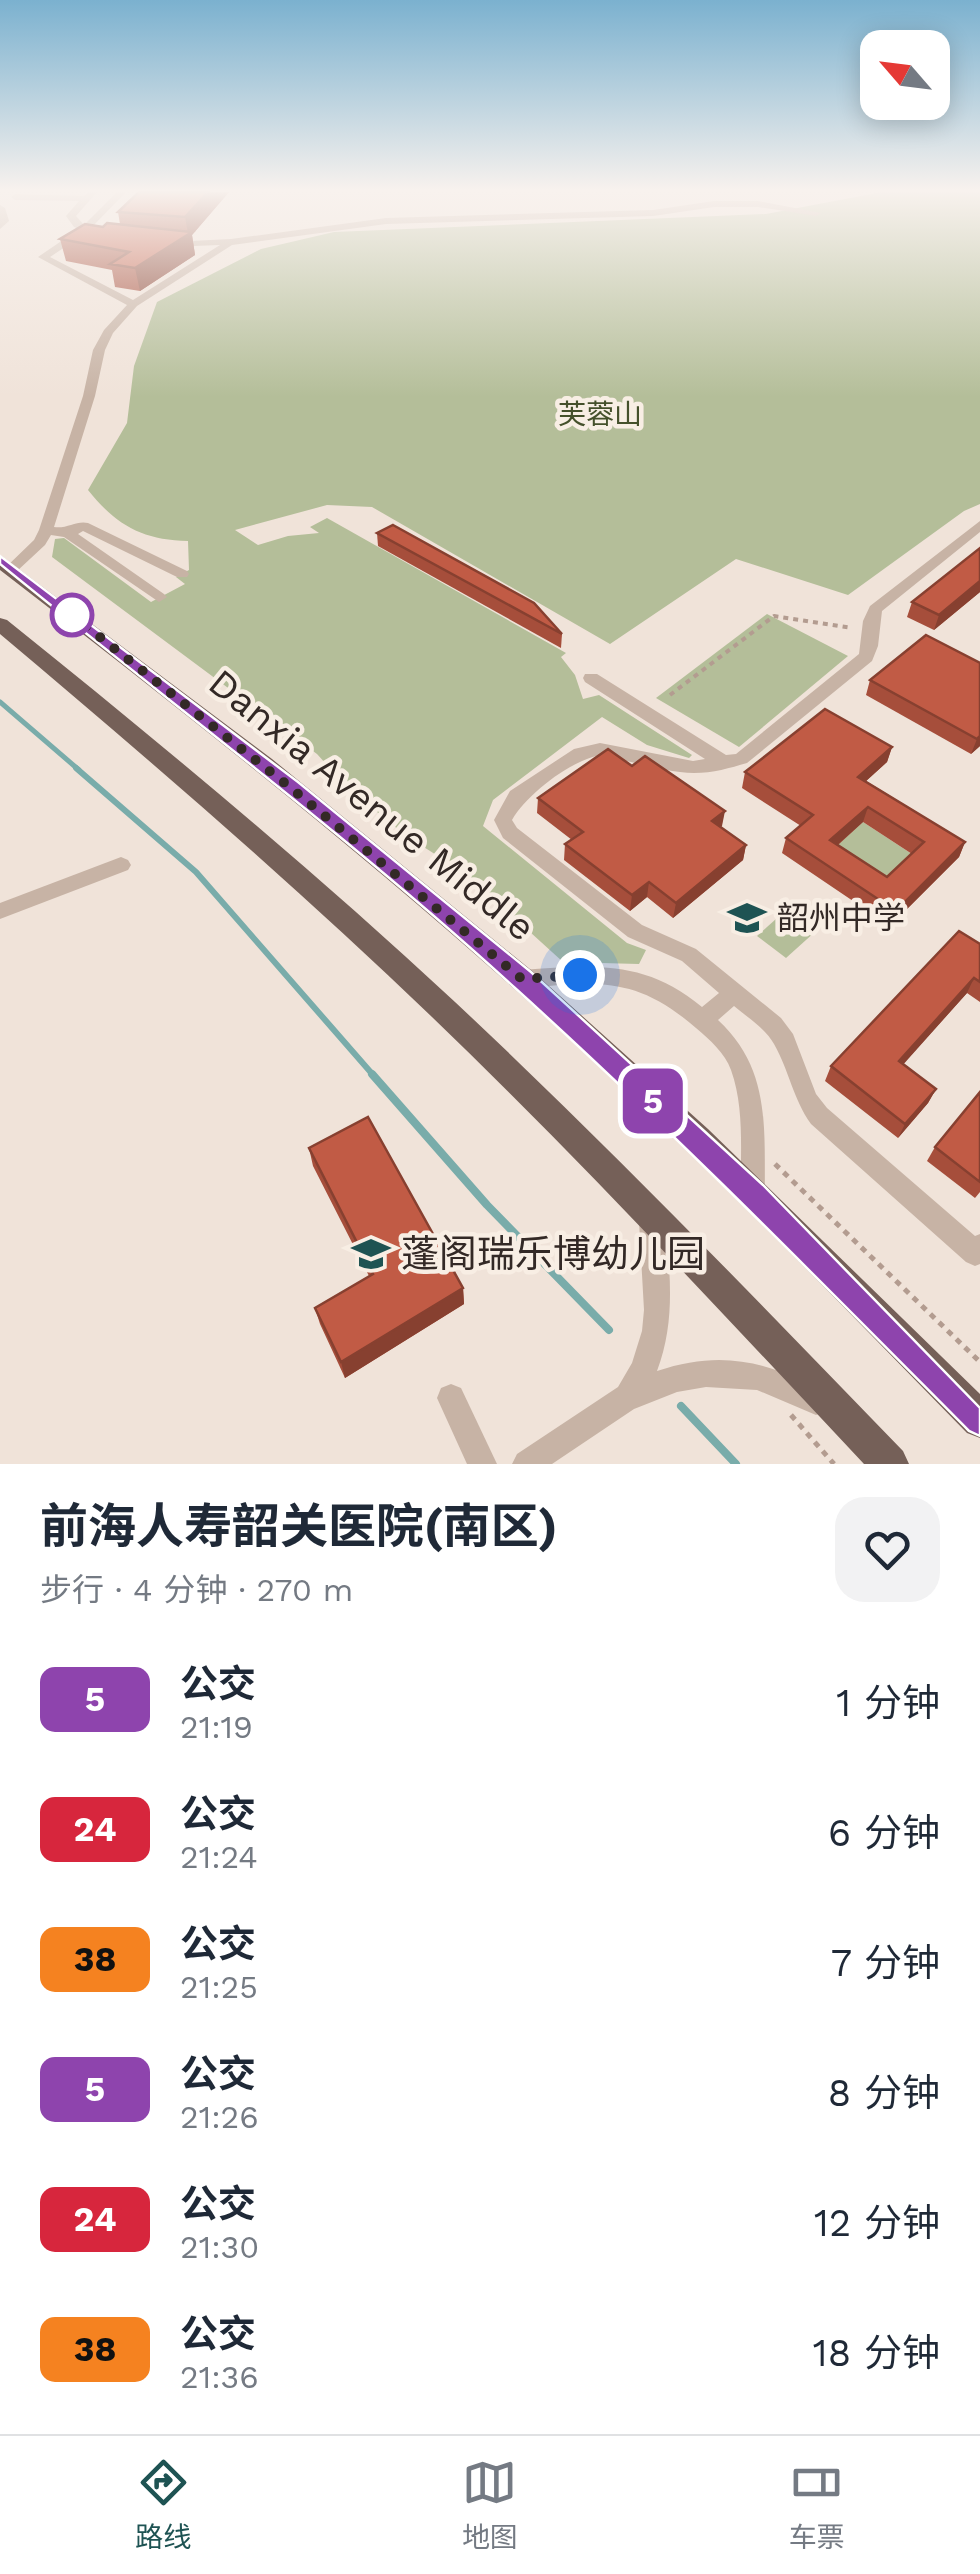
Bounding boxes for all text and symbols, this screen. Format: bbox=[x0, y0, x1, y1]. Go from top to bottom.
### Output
north arrow bbox=[860, 30, 950, 120]
map controls bbox=[860, 30, 950, 120]
park label: 芙蓉山 bbox=[558, 398, 642, 431]
unlabelled marker bbox=[51, 594, 93, 636]
street label: Danxia Avenue Middle bbox=[200, 660, 544, 950]
school or university icon: 韶州中学 bbox=[726, 897, 768, 939]
place label: 韶州中学 bbox=[777, 899, 905, 937]
your location bbox=[555, 950, 605, 1000]
line badge: 5 bbox=[620, 1068, 686, 1134]
text: 5 bbox=[643, 1080, 663, 1122]
place label: 蓬阁瑞乐博幼儿园 bbox=[401, 1232, 705, 1276]
school or university icon: 蓬阁瑞乐博幼儿园 bbox=[350, 1233, 392, 1275]
button: heart bbox=[835, 1497, 940, 1602]
text: 前海人寿韶关医院(南区) bbox=[40, 1498, 558, 1555]
text: 步行 · 4 分钟 · 270 m bbox=[40, 1571, 353, 1609]
text: 公交 bbox=[180, 1662, 256, 1706]
text: 5 bbox=[85, 1678, 105, 1720]
text: 1 分钟 bbox=[836, 1681, 940, 1725]
text: 21:19 bbox=[180, 1708, 253, 1746]
text: 公交 bbox=[180, 1792, 256, 1836]
text: 24 bbox=[73, 1808, 117, 1850]
text: 6 分钟 bbox=[828, 1811, 940, 1855]
text: 21:24 bbox=[180, 1838, 258, 1876]
text: 公交 bbox=[180, 1922, 256, 1966]
text: 38 bbox=[74, 1938, 116, 1980]
text: 7 分钟 bbox=[831, 1941, 940, 1985]
text: 21:25 bbox=[180, 1968, 258, 2006]
text: 公交 bbox=[180, 2052, 256, 2096]
text: 5 bbox=[85, 2068, 105, 2110]
text: 8 分钟 bbox=[828, 2071, 940, 2115]
text: 21:26 bbox=[180, 2098, 259, 2136]
text: 公交 bbox=[180, 2182, 256, 2226]
text: 24 bbox=[73, 2198, 117, 2240]
text: 12 分钟 bbox=[814, 2201, 940, 2245]
text: 21:30 bbox=[180, 2228, 259, 2266]
text: 公交 bbox=[180, 2312, 256, 2356]
text: 38 bbox=[74, 2328, 116, 2370]
text: 18 分钟 bbox=[813, 2331, 940, 2375]
text: 21:36 bbox=[180, 2358, 259, 2396]
tab: 路线 bbox=[135, 2455, 191, 2555]
tab: 地图 bbox=[462, 2455, 518, 2555]
tab: 车票 bbox=[789, 2455, 845, 2555]

